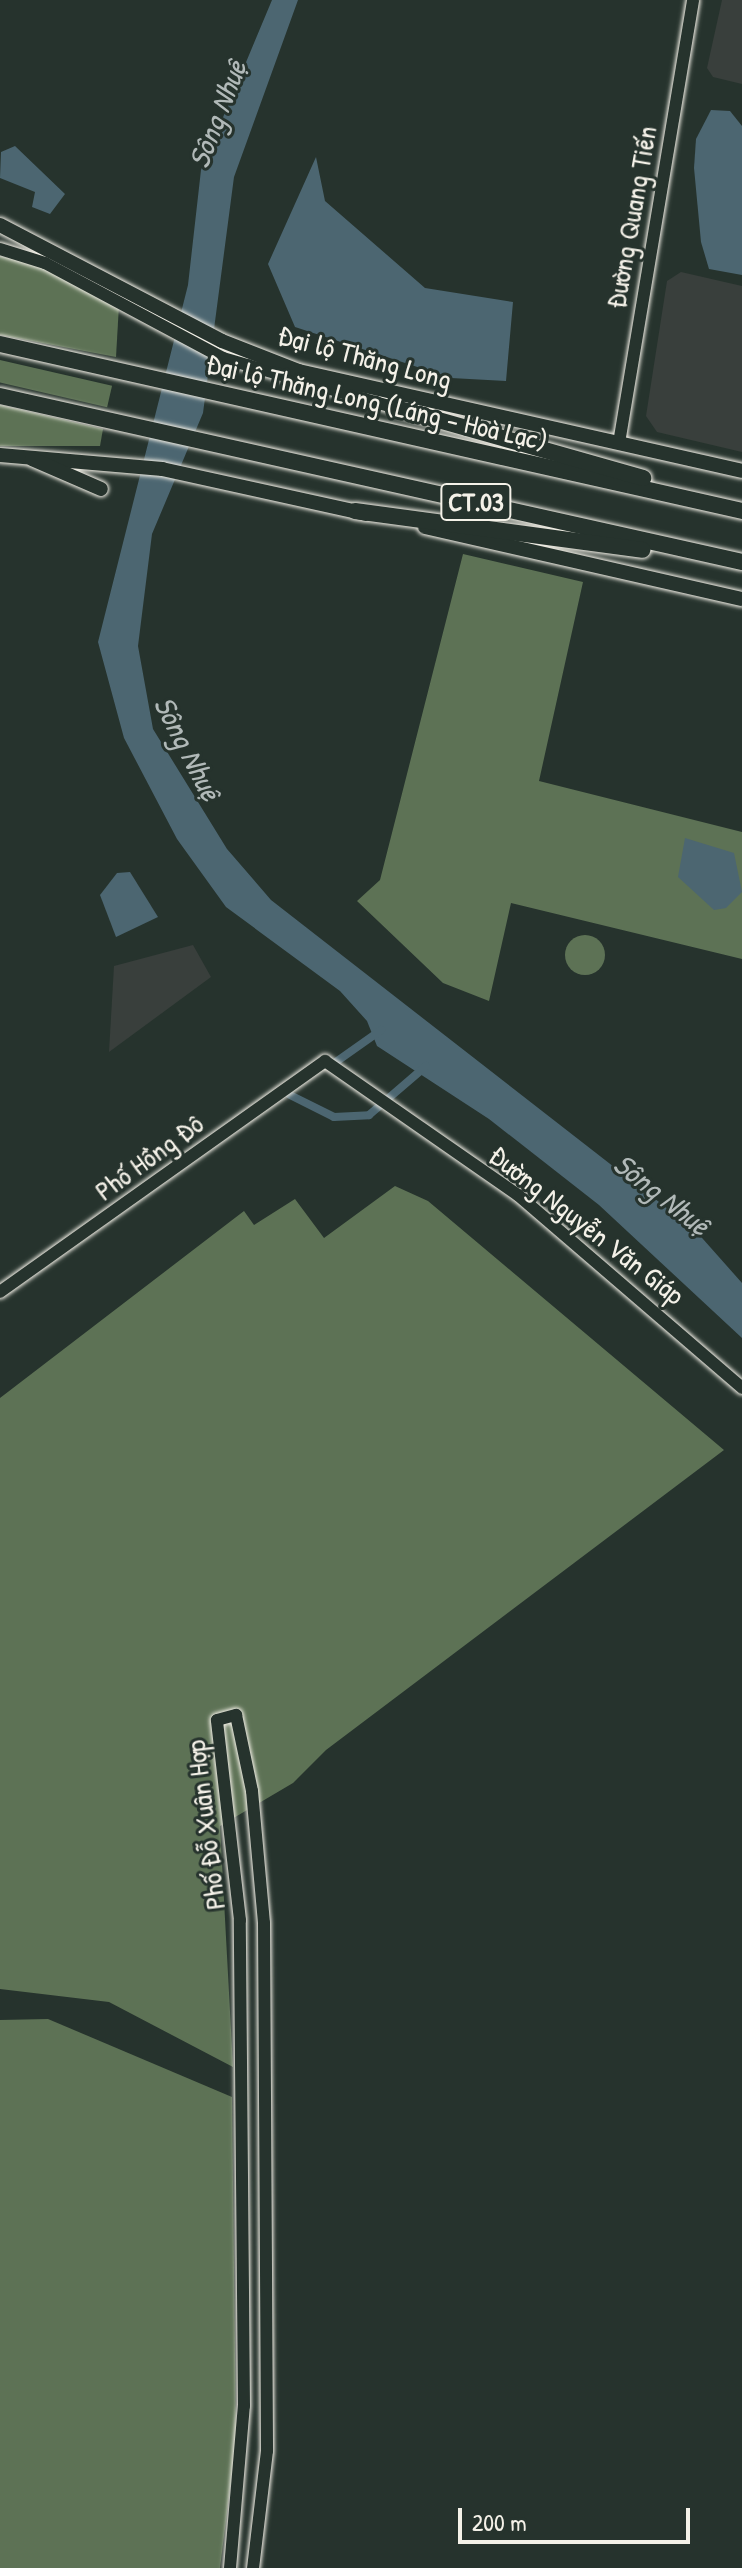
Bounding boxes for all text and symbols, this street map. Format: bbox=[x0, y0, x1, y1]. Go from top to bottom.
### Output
water label: Sông Nhuệ bbox=[180, 55, 254, 173]
street label: Đường Quang Tiến bbox=[598, 123, 664, 311]
street label: Đại lộ Thăng Long bbox=[274, 318, 456, 396]
street label: Đại lộ Thăng Long (Láng - Hoà Lạc) bbox=[203, 346, 551, 458]
road number: CT.03 bbox=[440, 480, 512, 524]
water label: Sông Nhuệ bbox=[146, 690, 230, 806]
street label: Phố Hồng Đô bbox=[88, 1107, 210, 1207]
street label: Đường Nguyễn Văn Giáp bbox=[483, 1138, 691, 1312]
water label: Sông Nhuệ bbox=[607, 1145, 717, 1243]
street label: Phố Đỗ Xuân Hợp bbox=[178, 1738, 232, 1912]
scale bar bbox=[462, 2492, 694, 2542]
text: 200 m bbox=[472, 2506, 527, 2538]

